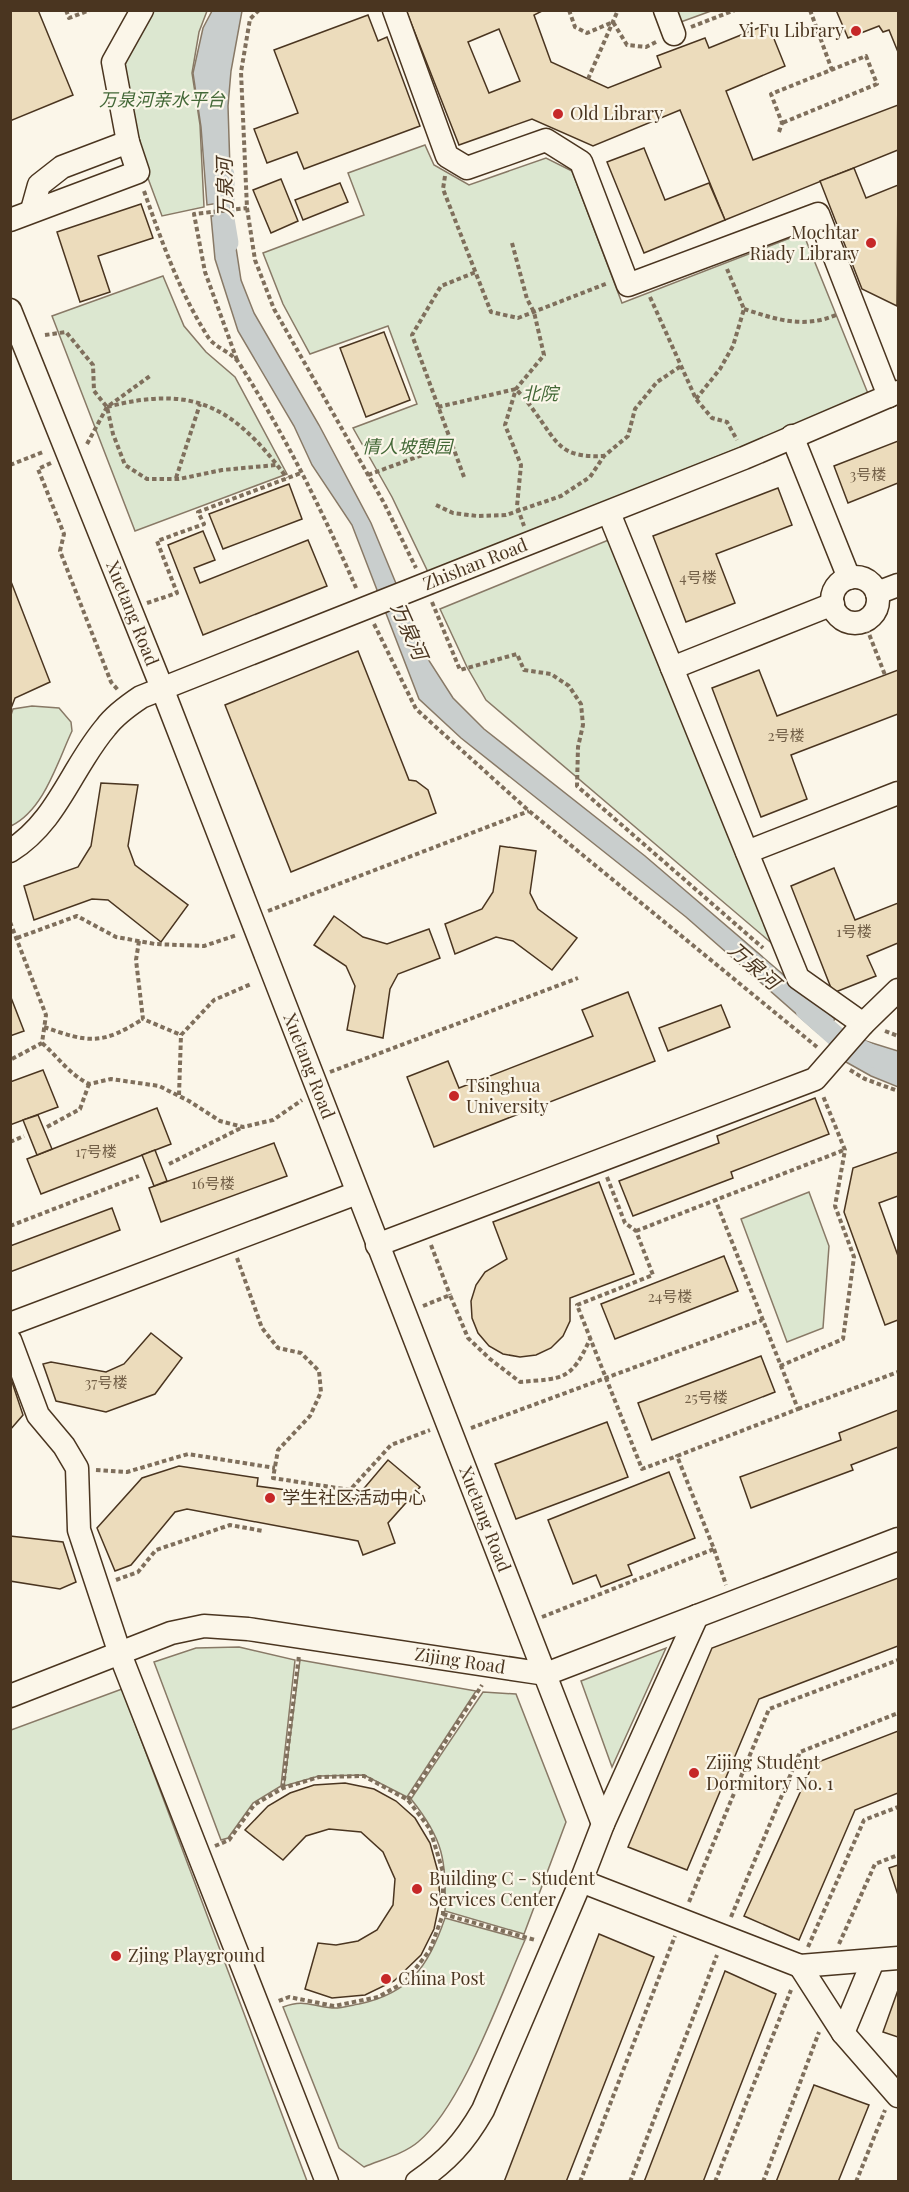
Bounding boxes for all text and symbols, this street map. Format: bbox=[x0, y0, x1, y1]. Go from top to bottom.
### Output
place label: Yi Fu Library bbox=[738, 18, 844, 42]
marker: Yi Fu Library bbox=[849, 24, 863, 38]
park label: 万泉河亲水平台 bbox=[99, 87, 226, 111]
place label: Old Library bbox=[570, 101, 663, 125]
marker: Old Library bbox=[551, 107, 565, 121]
water label: 万泉河 bbox=[209, 154, 238, 218]
place label: Mochtar Riady Library bbox=[750, 220, 859, 265]
marker: Mochtar Riady Library bbox=[864, 236, 878, 250]
park label: 北院 bbox=[522, 381, 561, 405]
park label: 情人坡憩园 bbox=[362, 434, 455, 458]
house number: 3号楼 bbox=[850, 464, 886, 484]
street label: Zhishan Road bbox=[419, 532, 531, 595]
street label: Xuetang Road bbox=[101, 557, 165, 670]
house number: 4号楼 bbox=[679, 567, 717, 587]
water label: 万泉河 bbox=[386, 597, 437, 667]
house number: 2号楼 bbox=[767, 725, 805, 745]
house number: 1号楼 bbox=[836, 921, 872, 941]
water label: 万泉河 bbox=[723, 935, 790, 997]
street label: Xuetang Road bbox=[278, 1009, 341, 1123]
place label: Tsinghua University bbox=[466, 1073, 549, 1118]
marker: Tsinghua University bbox=[447, 1089, 461, 1103]
house number: 17号楼 bbox=[75, 1141, 117, 1161]
house number: 16号楼 bbox=[191, 1173, 235, 1193]
house number: 24号楼 bbox=[648, 1286, 692, 1306]
house number: 37号楼 bbox=[85, 1372, 127, 1392]
house number: 25号楼 bbox=[684, 1387, 728, 1407]
street label: Xuetang Road bbox=[454, 1462, 517, 1576]
place label: 学生社区活动中心 bbox=[282, 1485, 426, 1509]
marker: 学生社区活动中心 bbox=[263, 1491, 277, 1505]
street label: Zijing Road bbox=[413, 1641, 508, 1679]
place label: Zijing Student Dormitory No. 1 bbox=[706, 1750, 834, 1795]
marker: Zijing Student Dormitory No. 1 bbox=[687, 1766, 701, 1780]
place label: Building C - Student Services Center bbox=[429, 1866, 595, 1911]
marker: Building C - Student Services Center bbox=[410, 1882, 424, 1896]
place label: Zjing Playground bbox=[128, 1943, 266, 1967]
marker: Zjing Playground bbox=[109, 1949, 123, 1963]
place label: China Post bbox=[398, 1966, 485, 1990]
marker: China Post bbox=[379, 1972, 393, 1986]

